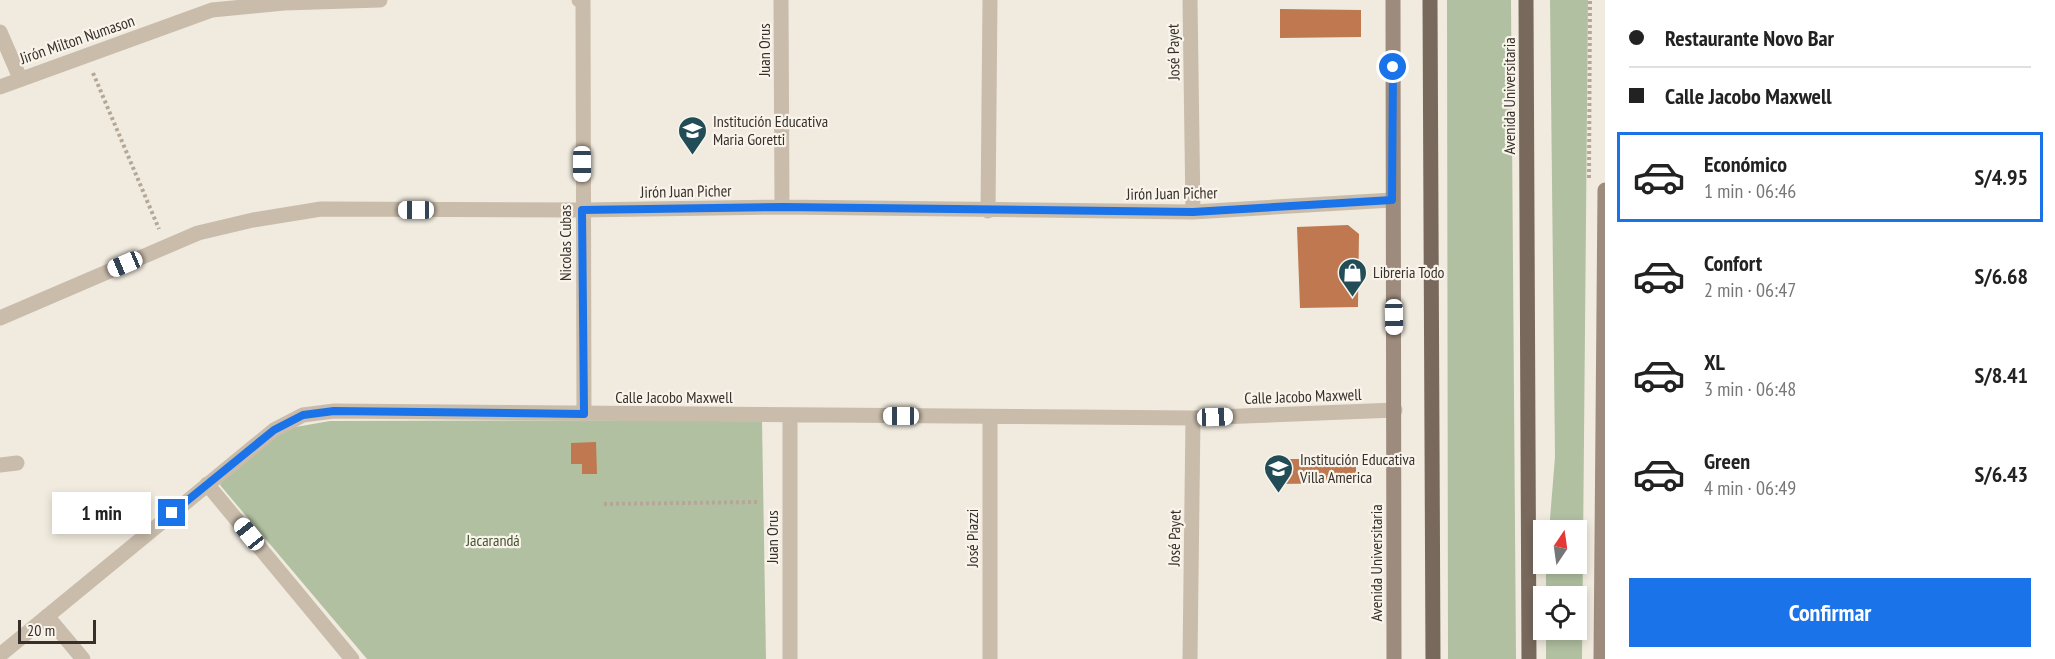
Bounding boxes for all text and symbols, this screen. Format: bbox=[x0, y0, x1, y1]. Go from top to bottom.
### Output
street label: Jirón Milton Numason bbox=[16, 10, 137, 68]
street label: Juan Orus bbox=[754, 23, 774, 78]
street label: José Payet bbox=[1162, 23, 1184, 81]
text: Restaurante Novo Bar bbox=[1665, 24, 1834, 52]
street label: Avenida Universitaria bbox=[1499, 37, 1519, 155]
route start bbox=[1379, 53, 1406, 80]
text: Calle Jacobo Maxwell bbox=[1665, 82, 1832, 110]
place label: Institución Educativa Maria Goretti bbox=[713, 111, 828, 149]
school or university icon: Institución Educativa Maria Goretti bbox=[676, 114, 708, 156]
car bbox=[573, 146, 591, 182]
icon: car bbox=[1632, 150, 1686, 204]
text: Económico bbox=[1704, 150, 1787, 178]
text: S/4.95 bbox=[1974, 163, 2028, 191]
text: 1 min · 06:46 bbox=[1704, 178, 1796, 204]
street label: Jirón Juan Picher bbox=[639, 180, 732, 202]
street label: Jirón Juan Picher bbox=[1125, 182, 1218, 204]
car bbox=[398, 201, 434, 219]
street label: Nicolas Cubas bbox=[555, 205, 575, 281]
car bbox=[105, 249, 145, 279]
icon: car bbox=[1632, 249, 1686, 303]
text: Confort bbox=[1704, 249, 1762, 277]
shop icon: Libreria Todo bbox=[1336, 256, 1368, 298]
place label: Libreria Todo bbox=[1373, 262, 1445, 282]
text: S/6.68 bbox=[1974, 262, 2028, 290]
text: 2 min · 06:47 bbox=[1704, 277, 1796, 303]
car bbox=[1385, 299, 1403, 335]
icon: car bbox=[1632, 348, 1686, 402]
text: XL bbox=[1704, 348, 1725, 376]
text: S/8.41 bbox=[1974, 361, 2028, 389]
text: 3 min · 06:48 bbox=[1704, 376, 1796, 402]
street label: Calle Jacobo Maxwell bbox=[1244, 384, 1362, 408]
street label: Calle Jacobo Maxwell bbox=[615, 387, 733, 407]
car bbox=[883, 407, 919, 425]
car bbox=[1197, 407, 1233, 427]
icon: car bbox=[1632, 447, 1686, 501]
text: Green bbox=[1704, 447, 1750, 475]
place label: Institución Educativa Villa America bbox=[1299, 449, 1415, 487]
school or university icon: Institución Educativa Villa America bbox=[1263, 452, 1295, 494]
text: S/6.43 bbox=[1974, 460, 2028, 488]
text: 4 min · 06:49 bbox=[1704, 475, 1796, 501]
callout: 1 min bbox=[52, 492, 151, 534]
route end bbox=[158, 499, 185, 526]
text: 1 min bbox=[81, 500, 122, 526]
street label: Avenida Universitaria bbox=[1366, 504, 1386, 622]
street label: José Piazzi bbox=[962, 509, 982, 568]
street label: José Payet bbox=[1163, 509, 1185, 567]
street label: Juan Orus bbox=[762, 510, 782, 565]
car bbox=[231, 514, 267, 554]
north arrow bbox=[1533, 520, 1587, 574]
map controls bbox=[1533, 520, 1587, 640]
park label: Jacarandá bbox=[465, 530, 520, 550]
button: Confirmar bbox=[1629, 578, 2031, 647]
button: locate bbox=[1533, 586, 1587, 640]
scale bar bbox=[18, 617, 96, 644]
text: 20 m bbox=[27, 620, 55, 640]

